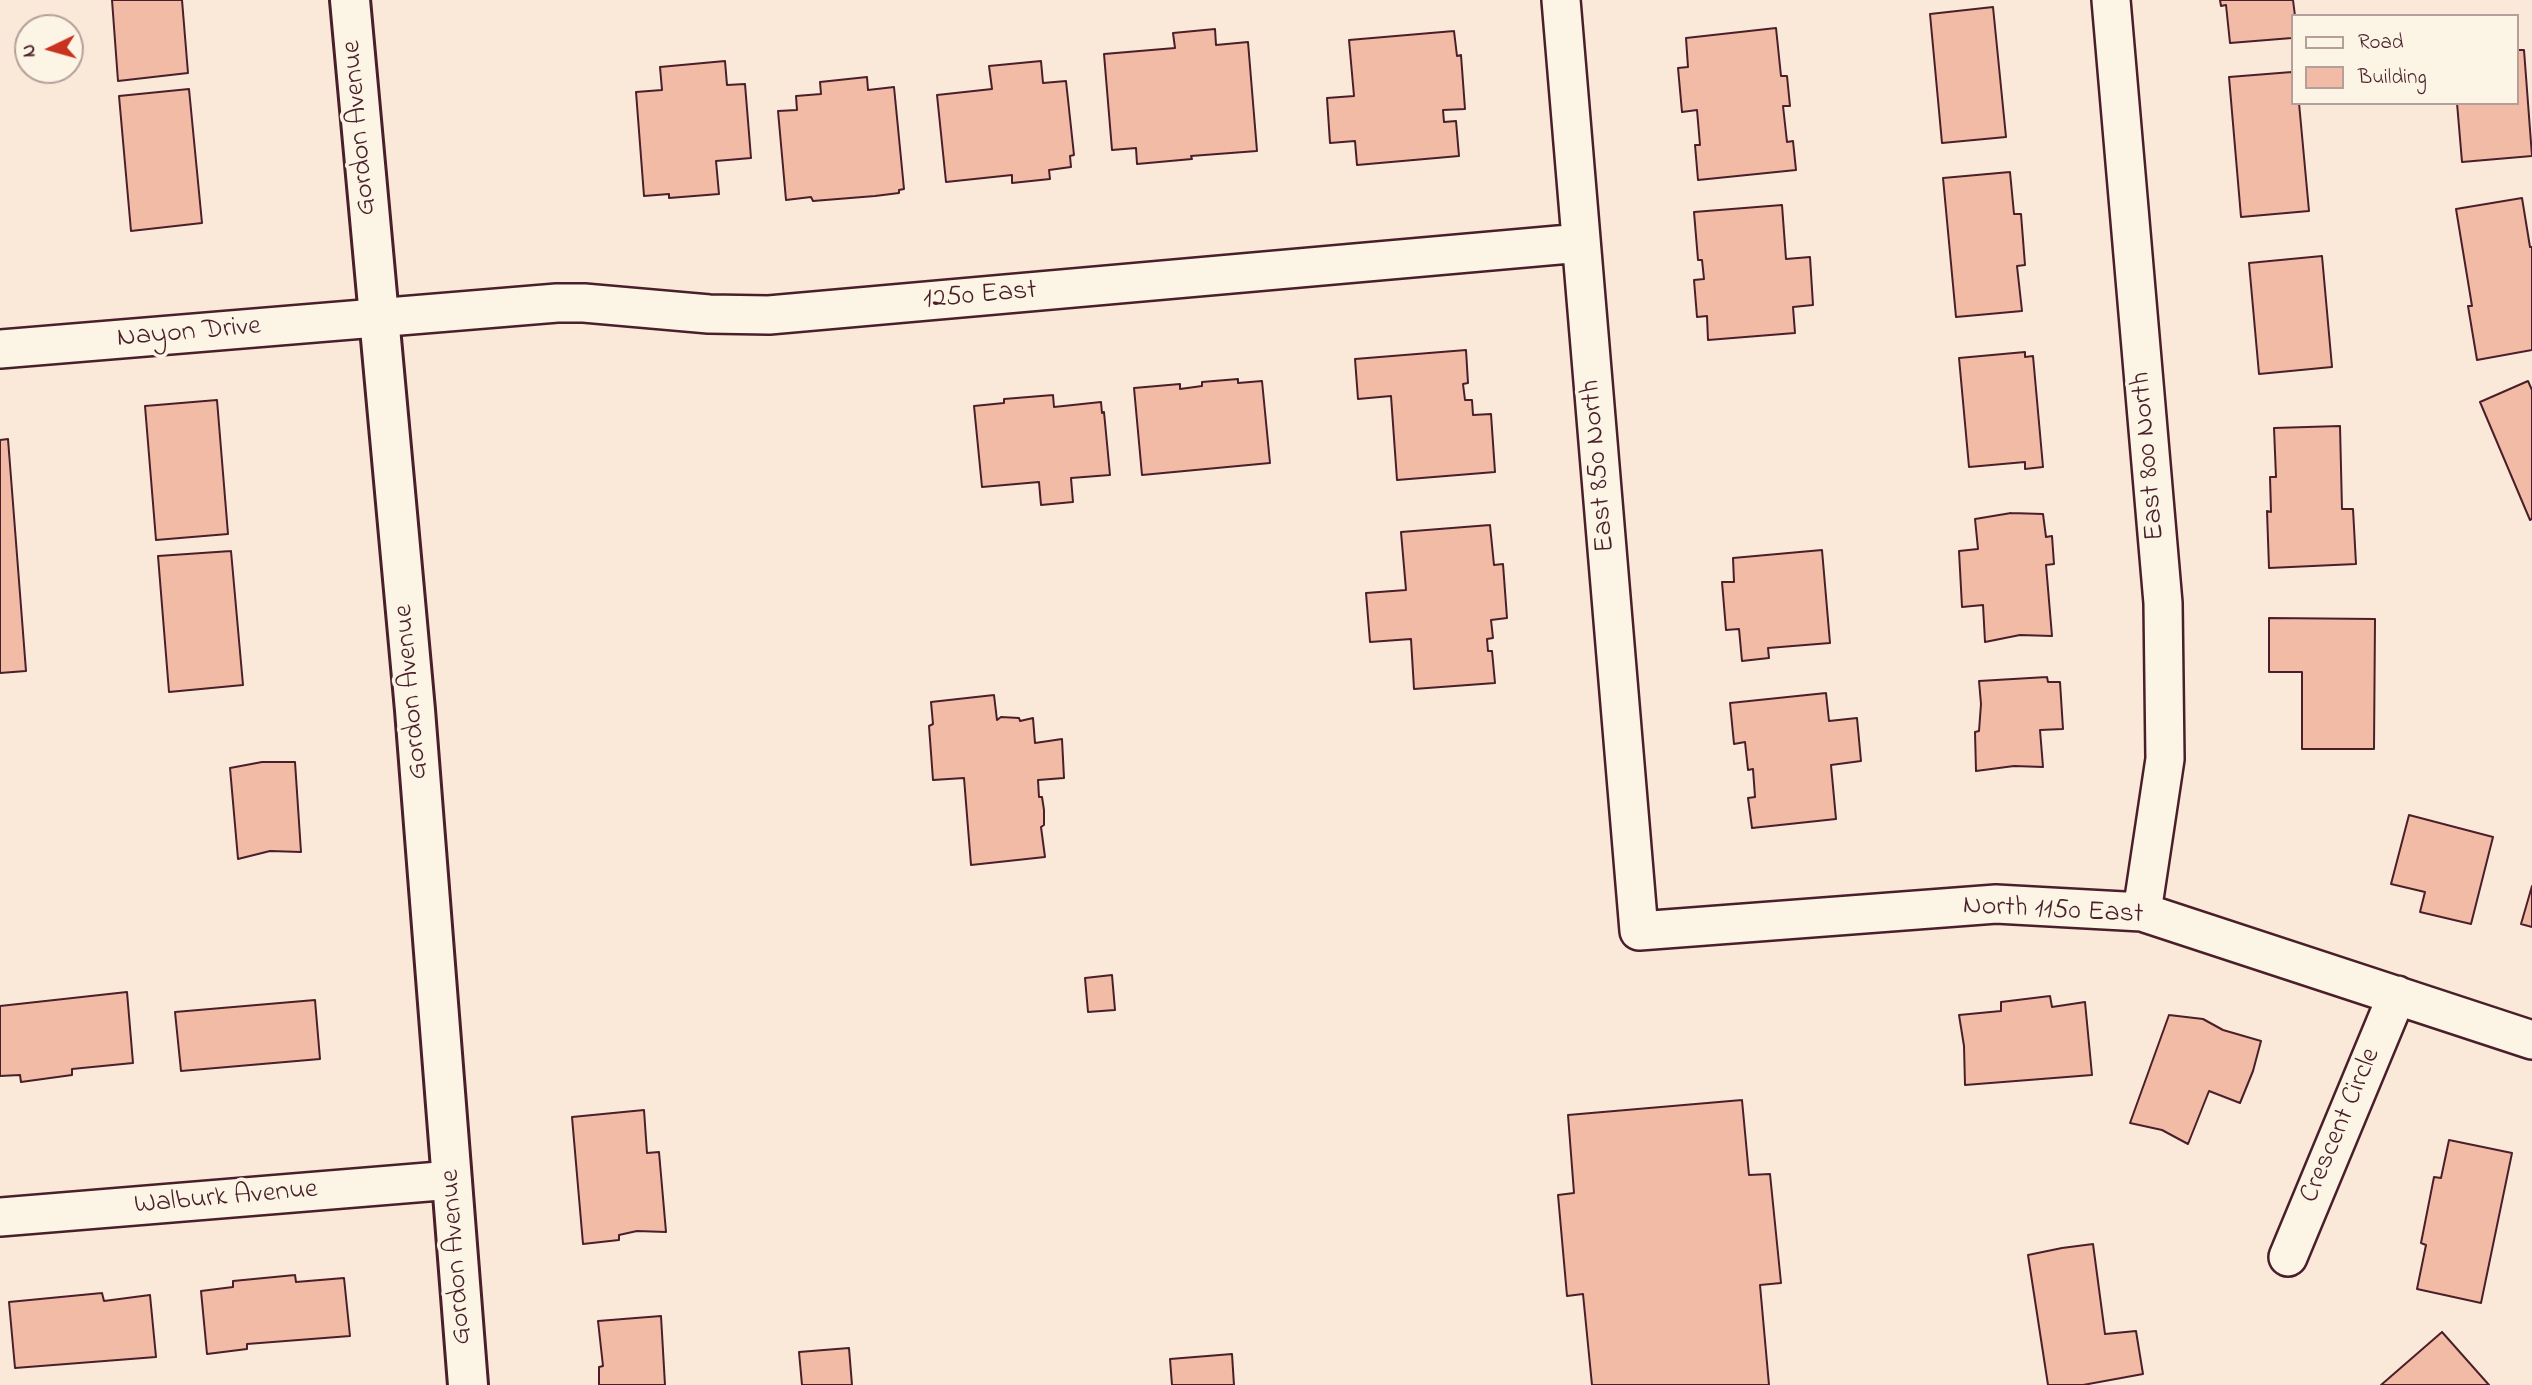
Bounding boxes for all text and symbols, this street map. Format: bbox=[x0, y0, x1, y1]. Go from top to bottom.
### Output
north arrow bbox=[14, 14, 84, 84]
legend bbox=[2290, 14, 2518, 105]
text: Road bbox=[2358, 28, 2404, 58]
street label: Gordon Avenue bbox=[337, 39, 385, 217]
text: N bbox=[16, 43, 44, 58]
text: Building bbox=[2358, 63, 2427, 93]
street label: 1250 East bbox=[922, 275, 1038, 319]
street label: Nayon Drive bbox=[116, 311, 262, 357]
street label: East 800 North bbox=[2126, 370, 2174, 542]
street label: East 850 North bbox=[1576, 378, 1624, 554]
street label: Gordon Avenue bbox=[389, 603, 437, 781]
street label: North 1150 East bbox=[1962, 890, 2144, 934]
street label: Crescent Circle bbox=[2294, 1044, 2390, 1208]
street label: Gordon Avenue bbox=[435, 1168, 481, 1346]
street label: Walburk Avenue bbox=[133, 1174, 319, 1224]

